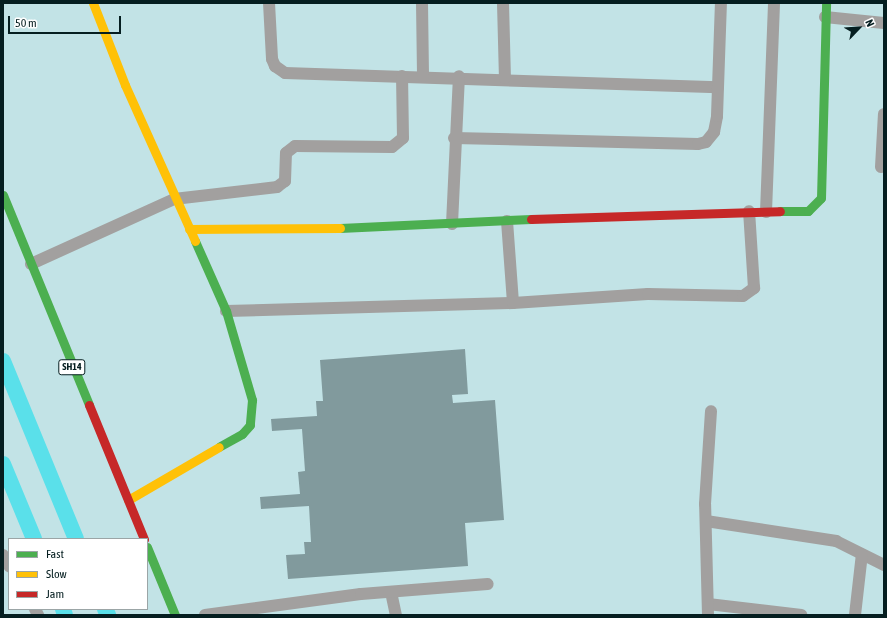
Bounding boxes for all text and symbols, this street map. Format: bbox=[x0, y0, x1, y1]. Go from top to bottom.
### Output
scale bar bbox=[10, 8, 123, 34]
north arrow bbox=[839, 8, 879, 48]
text: 50 m bbox=[15, 16, 37, 30]
text: N bbox=[863, 17, 877, 28]
road number: SH14 bbox=[58, 359, 86, 375]
legend bbox=[8, 538, 148, 610]
text: Fast bbox=[46, 547, 64, 561]
text: Slow bbox=[46, 567, 67, 581]
text: Jam bbox=[46, 587, 64, 601]

